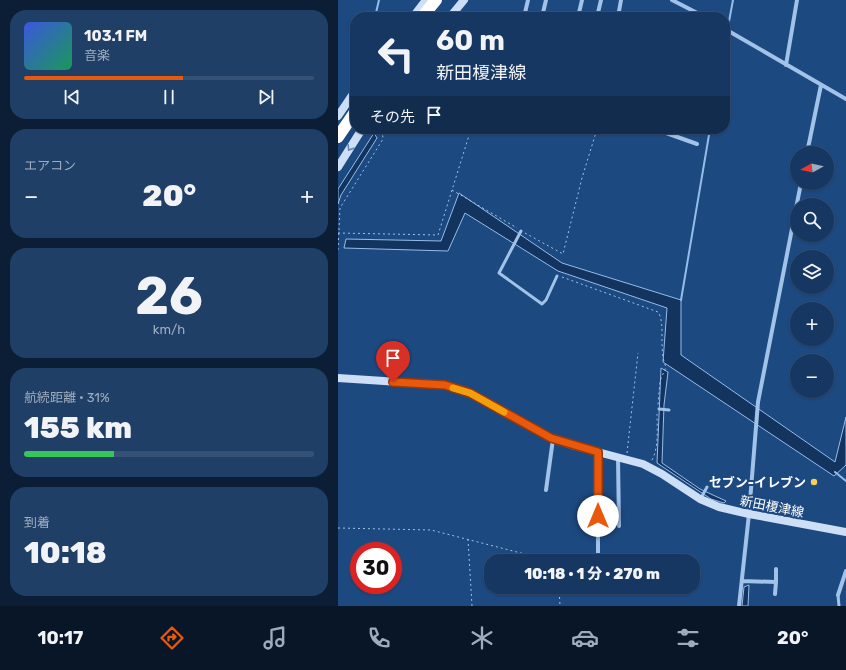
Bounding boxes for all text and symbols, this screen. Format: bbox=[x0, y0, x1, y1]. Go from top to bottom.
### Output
text: 60 m bbox=[436, 24, 505, 57]
text: 103.1 FM bbox=[84, 27, 147, 45]
icon: left bbox=[370, 28, 422, 80]
text: 音楽 bbox=[84, 48, 110, 63]
text: 新田榎津線 bbox=[436, 62, 526, 84]
icon: previous bbox=[61, 86, 83, 108]
icon: pause bbox=[158, 86, 180, 108]
icon: next bbox=[255, 86, 277, 108]
icon: arrive bbox=[423, 104, 445, 126]
text: その先 bbox=[370, 108, 415, 126]
one-way arrow bbox=[347, 144, 355, 151]
north arrow bbox=[790, 146, 834, 190]
map controls bbox=[790, 146, 834, 398]
text: エアコン bbox=[24, 158, 76, 173]
text: 20° bbox=[142, 178, 196, 214]
text: − bbox=[24, 183, 38, 210]
text: + bbox=[300, 183, 314, 210]
button: search bbox=[790, 198, 834, 242]
button: layers bbox=[790, 250, 834, 294]
text: 26 bbox=[135, 265, 203, 327]
button: + bbox=[790, 302, 834, 346]
text: km/h bbox=[153, 322, 185, 337]
pin bbox=[376, 341, 410, 382]
icon: arrive bbox=[382, 347, 404, 369]
button: − bbox=[790, 354, 834, 398]
text: 航続距離 · 31% bbox=[24, 390, 110, 405]
text: 155 km bbox=[24, 410, 132, 446]
place label: セブン-イレブン bbox=[709, 475, 806, 490]
marker: セブン-イレブン bbox=[809, 477, 819, 487]
street label: 新田榎津線 bbox=[739, 493, 805, 520]
position arrow bbox=[577, 495, 619, 537]
text: 到着 bbox=[24, 515, 50, 530]
text: 10:18 bbox=[24, 535, 107, 571]
speed limit sign: 30 bbox=[350, 542, 402, 594]
text: 10:18 · 1 分 · 270 m bbox=[524, 565, 660, 583]
icon: directions bbox=[158, 624, 186, 652]
icon: music bbox=[261, 624, 289, 652]
icon: phone bbox=[365, 624, 393, 652]
icon: climate bbox=[468, 624, 496, 652]
icon: car bbox=[571, 624, 599, 652]
icon: filters bbox=[674, 624, 702, 652]
text: 10:17 bbox=[38, 627, 83, 649]
text: 20° bbox=[777, 627, 808, 649]

